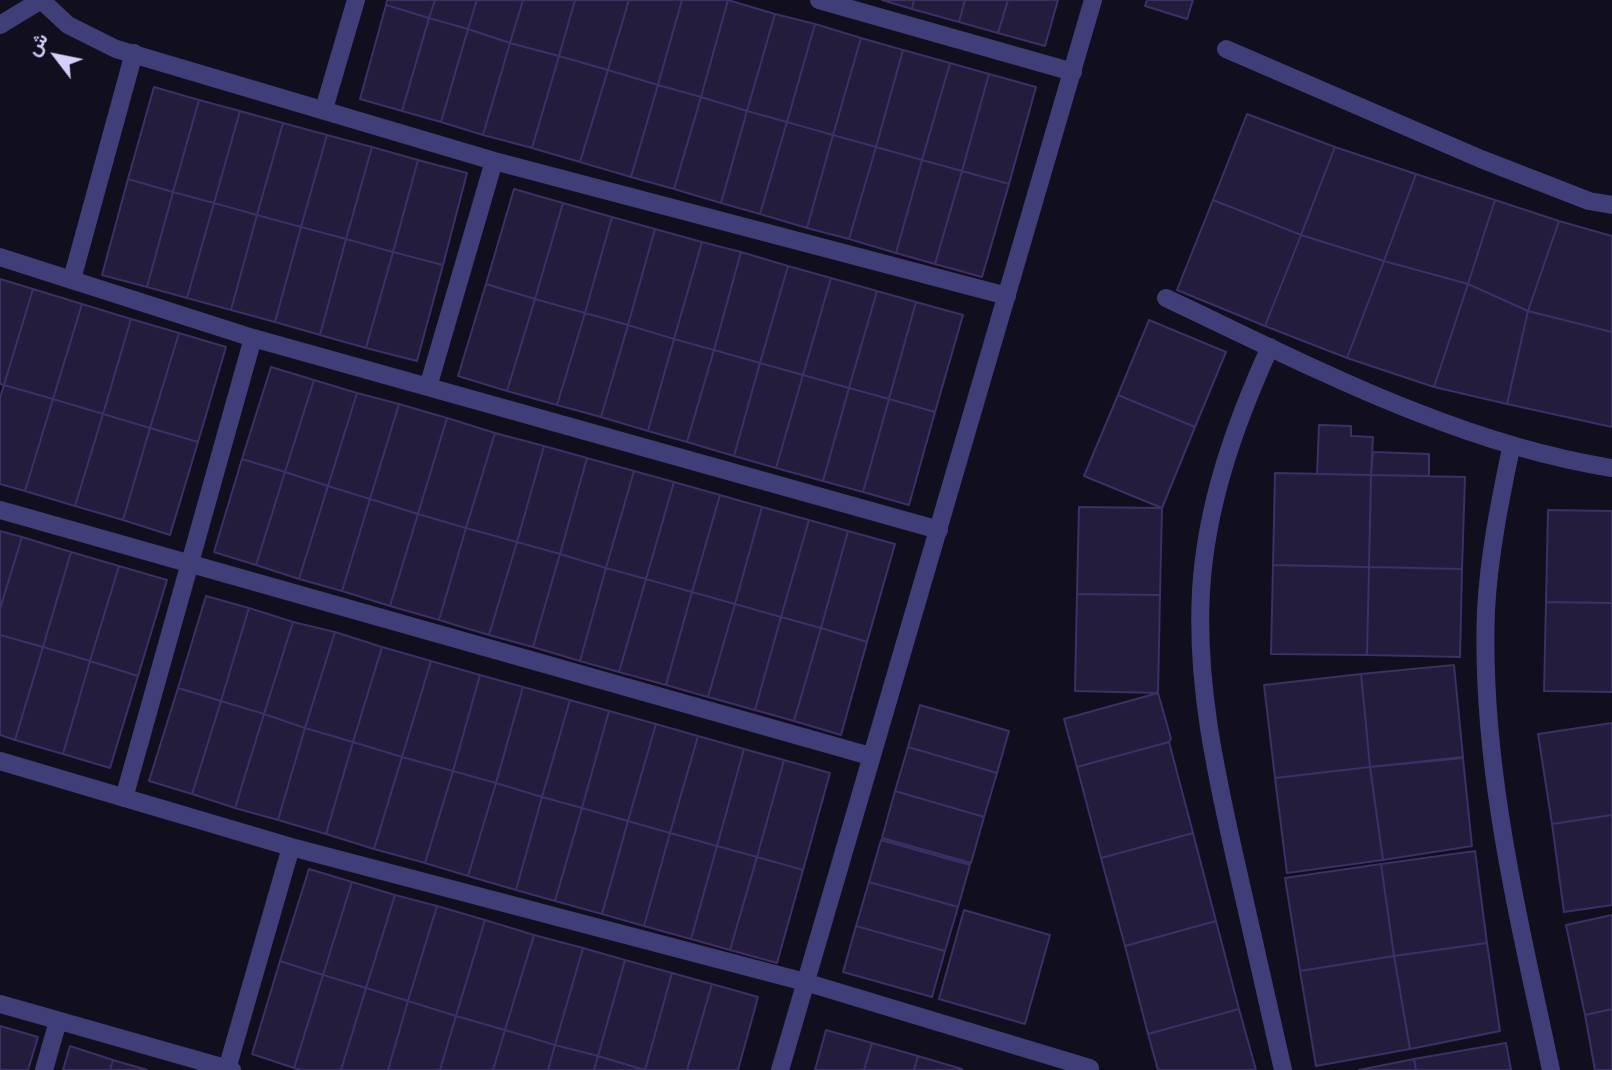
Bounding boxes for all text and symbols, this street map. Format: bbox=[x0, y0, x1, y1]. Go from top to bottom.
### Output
north arrow bbox=[21, 21, 91, 91]
text: ش bbox=[22, 29, 54, 60]

